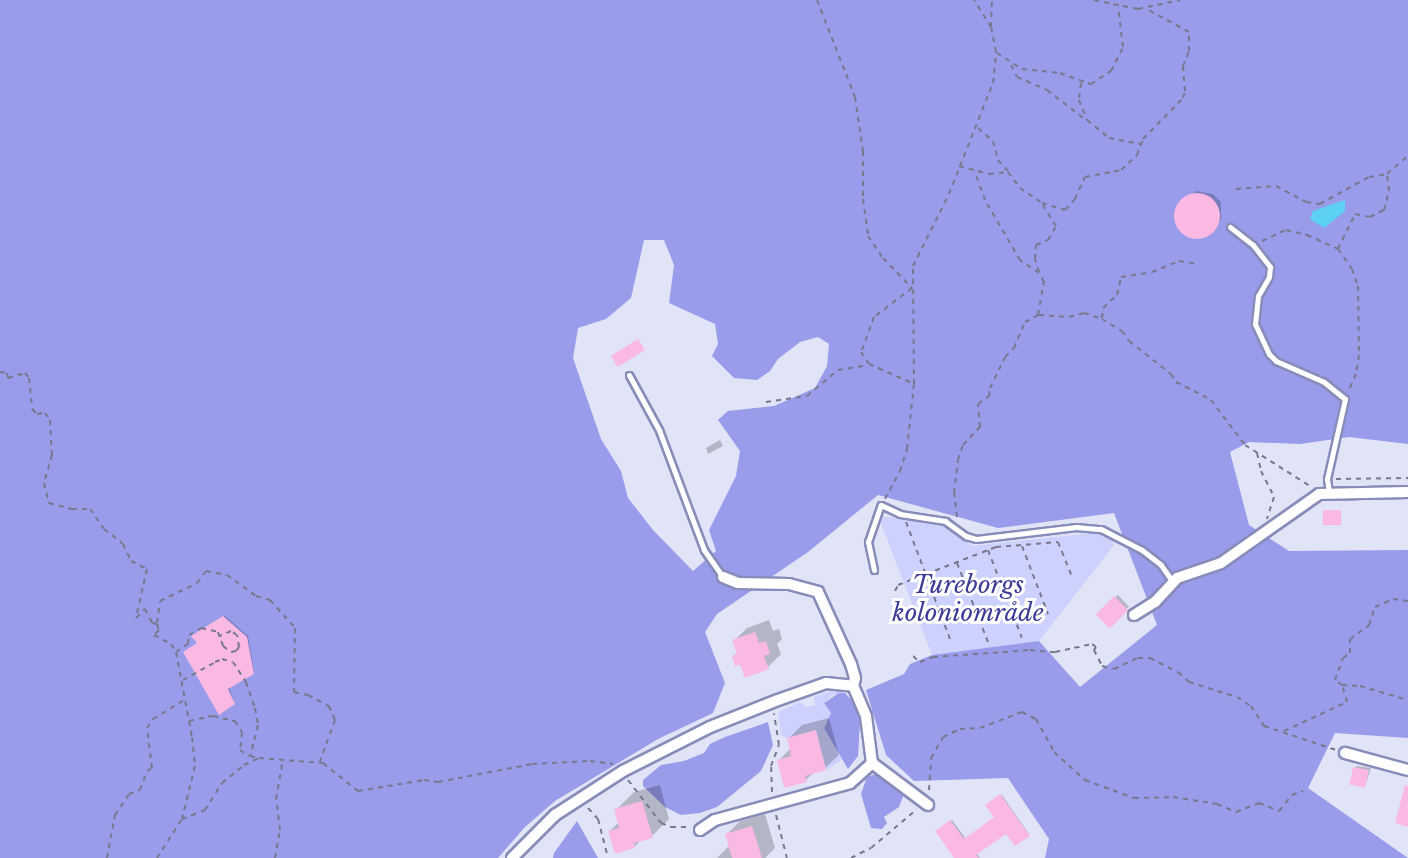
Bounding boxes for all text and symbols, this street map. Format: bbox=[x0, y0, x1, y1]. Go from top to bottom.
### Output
park label: Tureborgs koloniområde bbox=[892, 571, 1044, 627]

